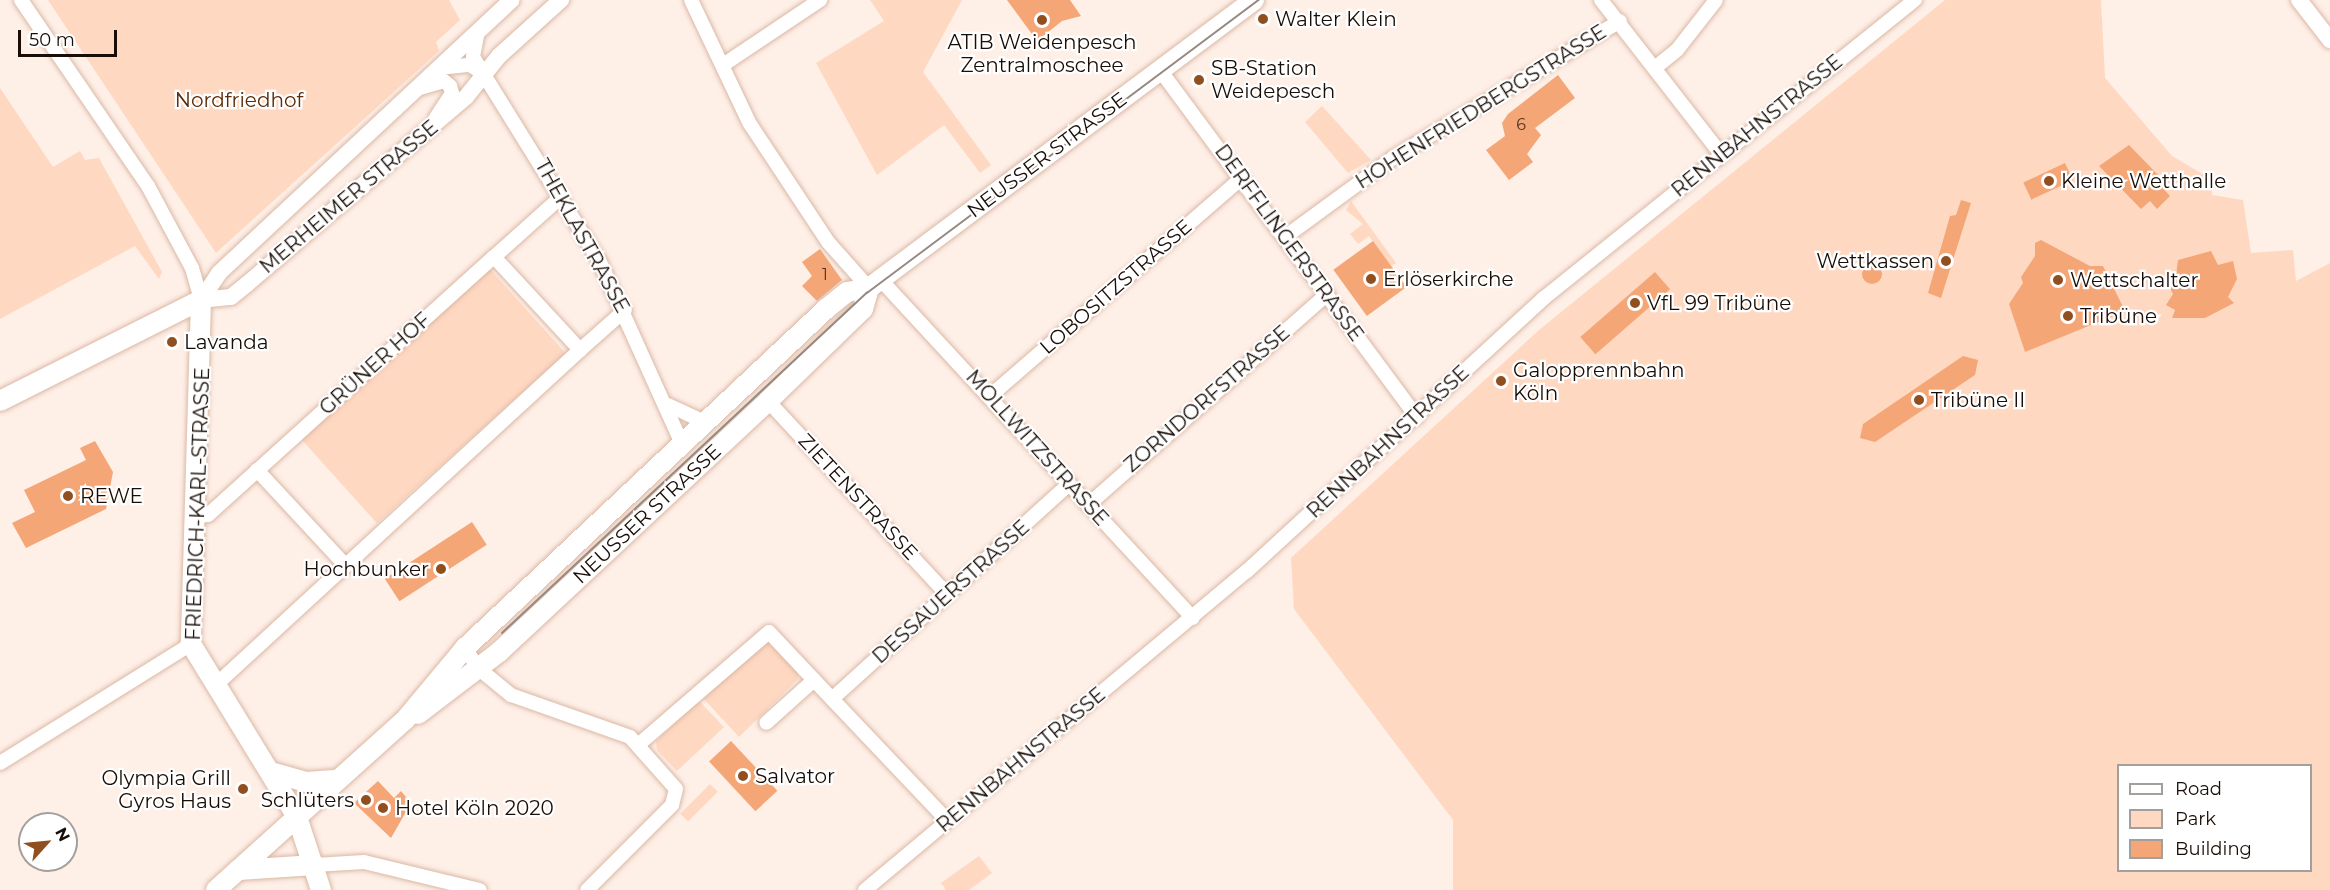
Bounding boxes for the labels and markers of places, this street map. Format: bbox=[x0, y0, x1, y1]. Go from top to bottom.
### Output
place label: Walter Klein bbox=[1275, 7, 1397, 31]
marker: Walter Klein bbox=[1256, 12, 1270, 26]
marker: ATIB Weidenpesch Zentralmoschee bbox=[1035, 13, 1049, 27]
place label: ATIB Weidenpesch Zentralmoschee bbox=[947, 30, 1137, 77]
place label: SB-Station Weidepesch bbox=[1211, 56, 1335, 103]
marker: SB-Station Weidepesch bbox=[1192, 73, 1206, 87]
place label: Kleine Wetthalle bbox=[2061, 169, 2226, 193]
marker: Kleine Wetthalle bbox=[2042, 174, 2056, 188]
place label: Wettkassen bbox=[1816, 249, 1934, 273]
marker: Wettkassen bbox=[1939, 254, 1953, 268]
place label: Erlöserkirche bbox=[1383, 267, 1514, 291]
place label: Wettschalter bbox=[2070, 268, 2198, 292]
marker: Erlöserkirche bbox=[1364, 272, 1378, 286]
marker: Wettschalter bbox=[2051, 273, 2065, 287]
place label: VfL 99 Tribüne bbox=[1647, 291, 1791, 315]
marker: VfL 99 Tribüne bbox=[1628, 296, 1642, 310]
place label: Tribüne bbox=[2080, 304, 2157, 328]
marker: Tribüne bbox=[2061, 309, 2075, 323]
place label: Lavanda bbox=[184, 330, 269, 354]
marker: Lavanda bbox=[165, 335, 179, 349]
place label: Galopprennbahn Köln bbox=[1513, 358, 1685, 405]
marker: Galopprennbahn Köln bbox=[1494, 374, 1508, 388]
place label: Tribüne II bbox=[1931, 388, 2025, 412]
marker: Tribüne II bbox=[1912, 393, 1926, 407]
place label: REWE bbox=[80, 484, 143, 508]
marker: REWE bbox=[61, 489, 75, 503]
place label: Hochbunker bbox=[303, 557, 429, 581]
marker: Hochbunker bbox=[434, 562, 448, 576]
place label: Salvator bbox=[755, 764, 835, 788]
place label: Olympia Grill Gyros Haus bbox=[101, 766, 231, 813]
marker: Salvator bbox=[736, 769, 750, 783]
marker: Olympia Grill Gyros Haus bbox=[236, 782, 250, 796]
place label: Schlüters bbox=[261, 788, 354, 812]
marker: Schlüters bbox=[359, 793, 373, 807]
place label: Hotel Köln 2020 bbox=[395, 796, 554, 820]
marker: Hotel Köln 2020 bbox=[376, 801, 390, 815]

